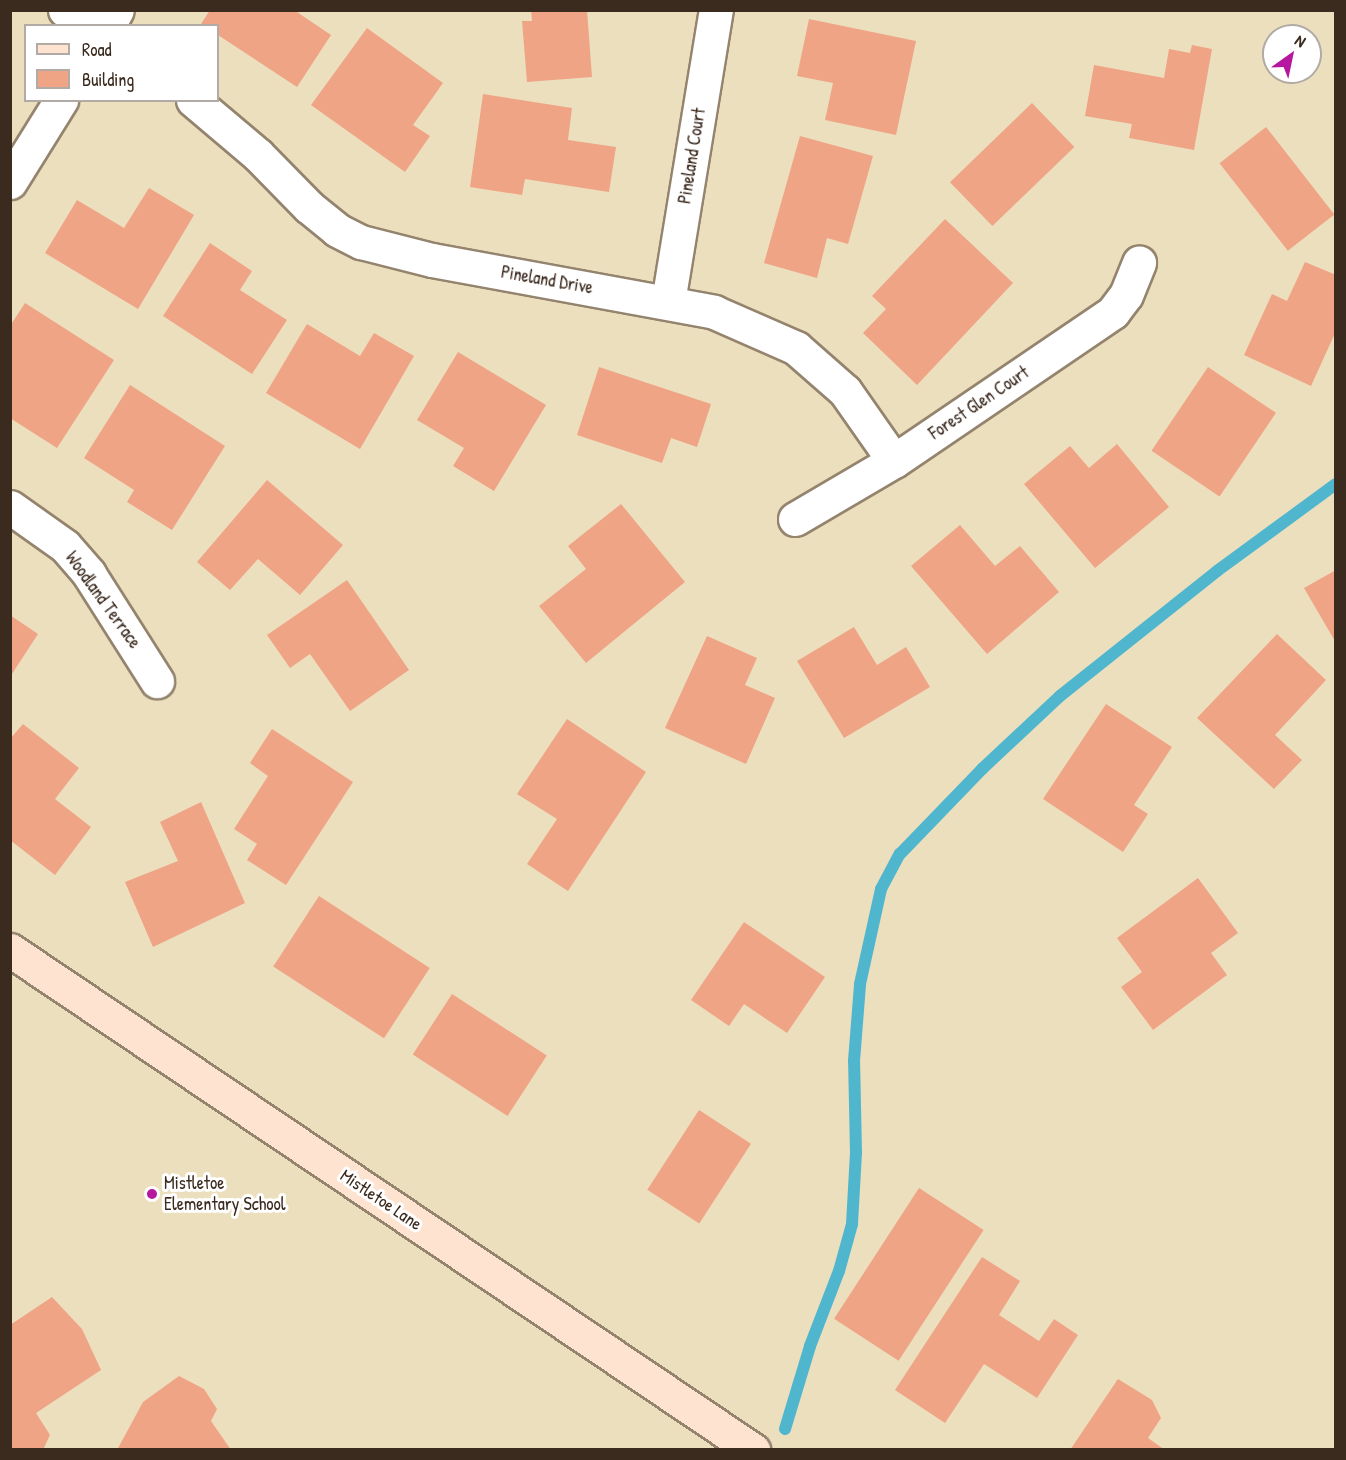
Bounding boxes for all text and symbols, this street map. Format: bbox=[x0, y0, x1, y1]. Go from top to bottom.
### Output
legend bbox=[24, 24, 219, 102]
north arrow bbox=[1262, 24, 1322, 84]
text: N bbox=[1291, 29, 1310, 52]
text: Road bbox=[82, 37, 112, 62]
text: Building bbox=[82, 67, 134, 92]
street label: Pineland Court bbox=[674, 107, 710, 205]
street label: Pineland Drive bbox=[499, 261, 595, 299]
street label: Forest Glen Court bbox=[925, 362, 1033, 444]
street label: Woodland Terrace bbox=[61, 547, 145, 653]
street label: Mistletoe Lane bbox=[336, 1165, 426, 1235]
place label: Mistletoe Elementary School bbox=[164, 1173, 285, 1216]
marker: Mistletoe Elementary School bbox=[145, 1187, 159, 1201]

